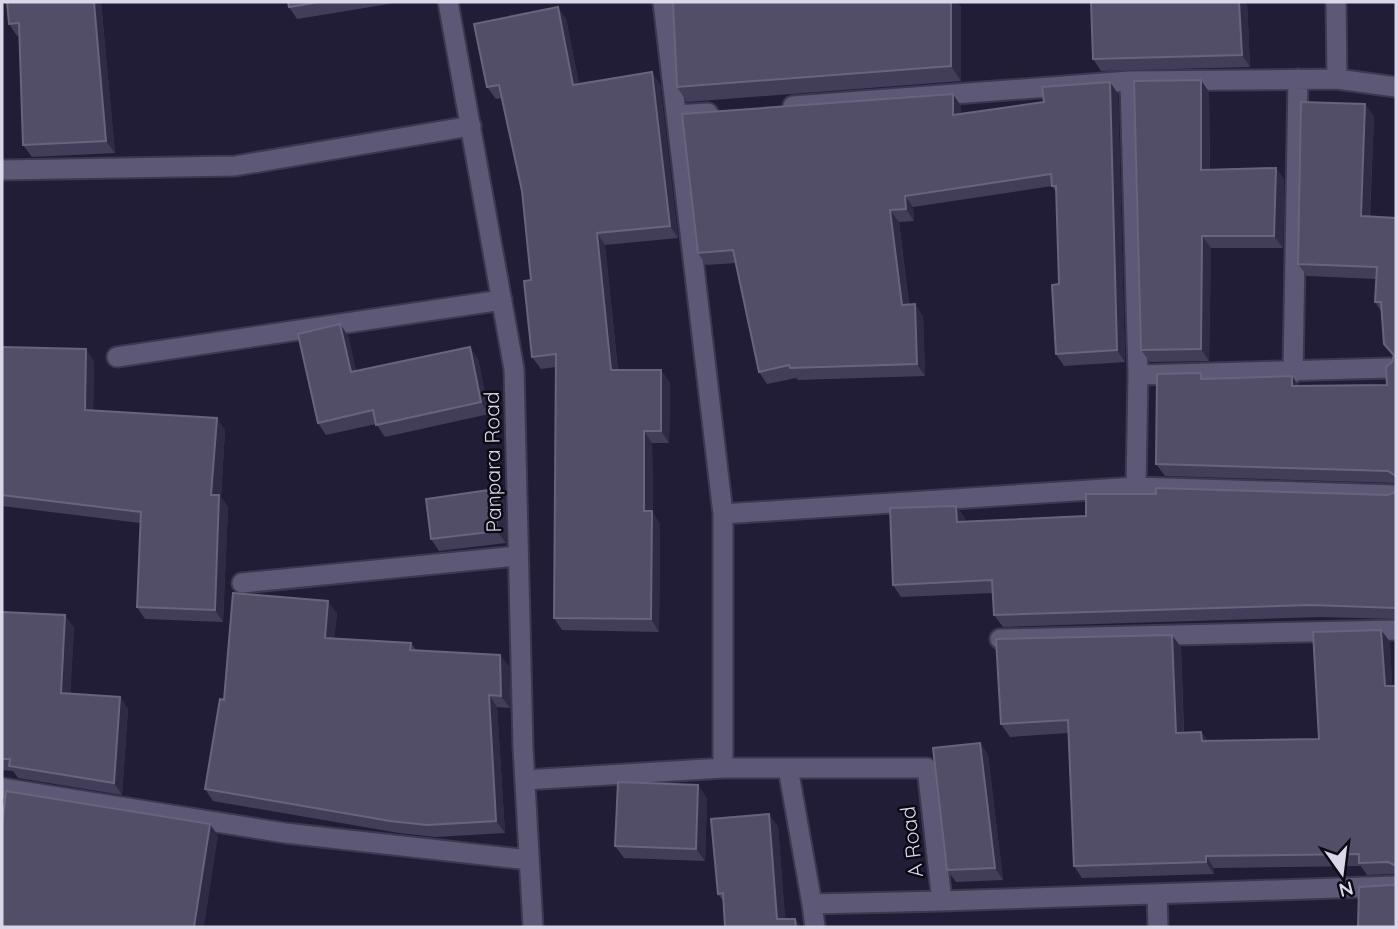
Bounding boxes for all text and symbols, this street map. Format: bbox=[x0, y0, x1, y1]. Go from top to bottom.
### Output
street label: Panpara Road bbox=[478, 391, 506, 533]
street label: A Road bbox=[894, 805, 928, 879]
north arrow bbox=[1307, 838, 1377, 908]
text: N bbox=[1336, 876, 1356, 903]

